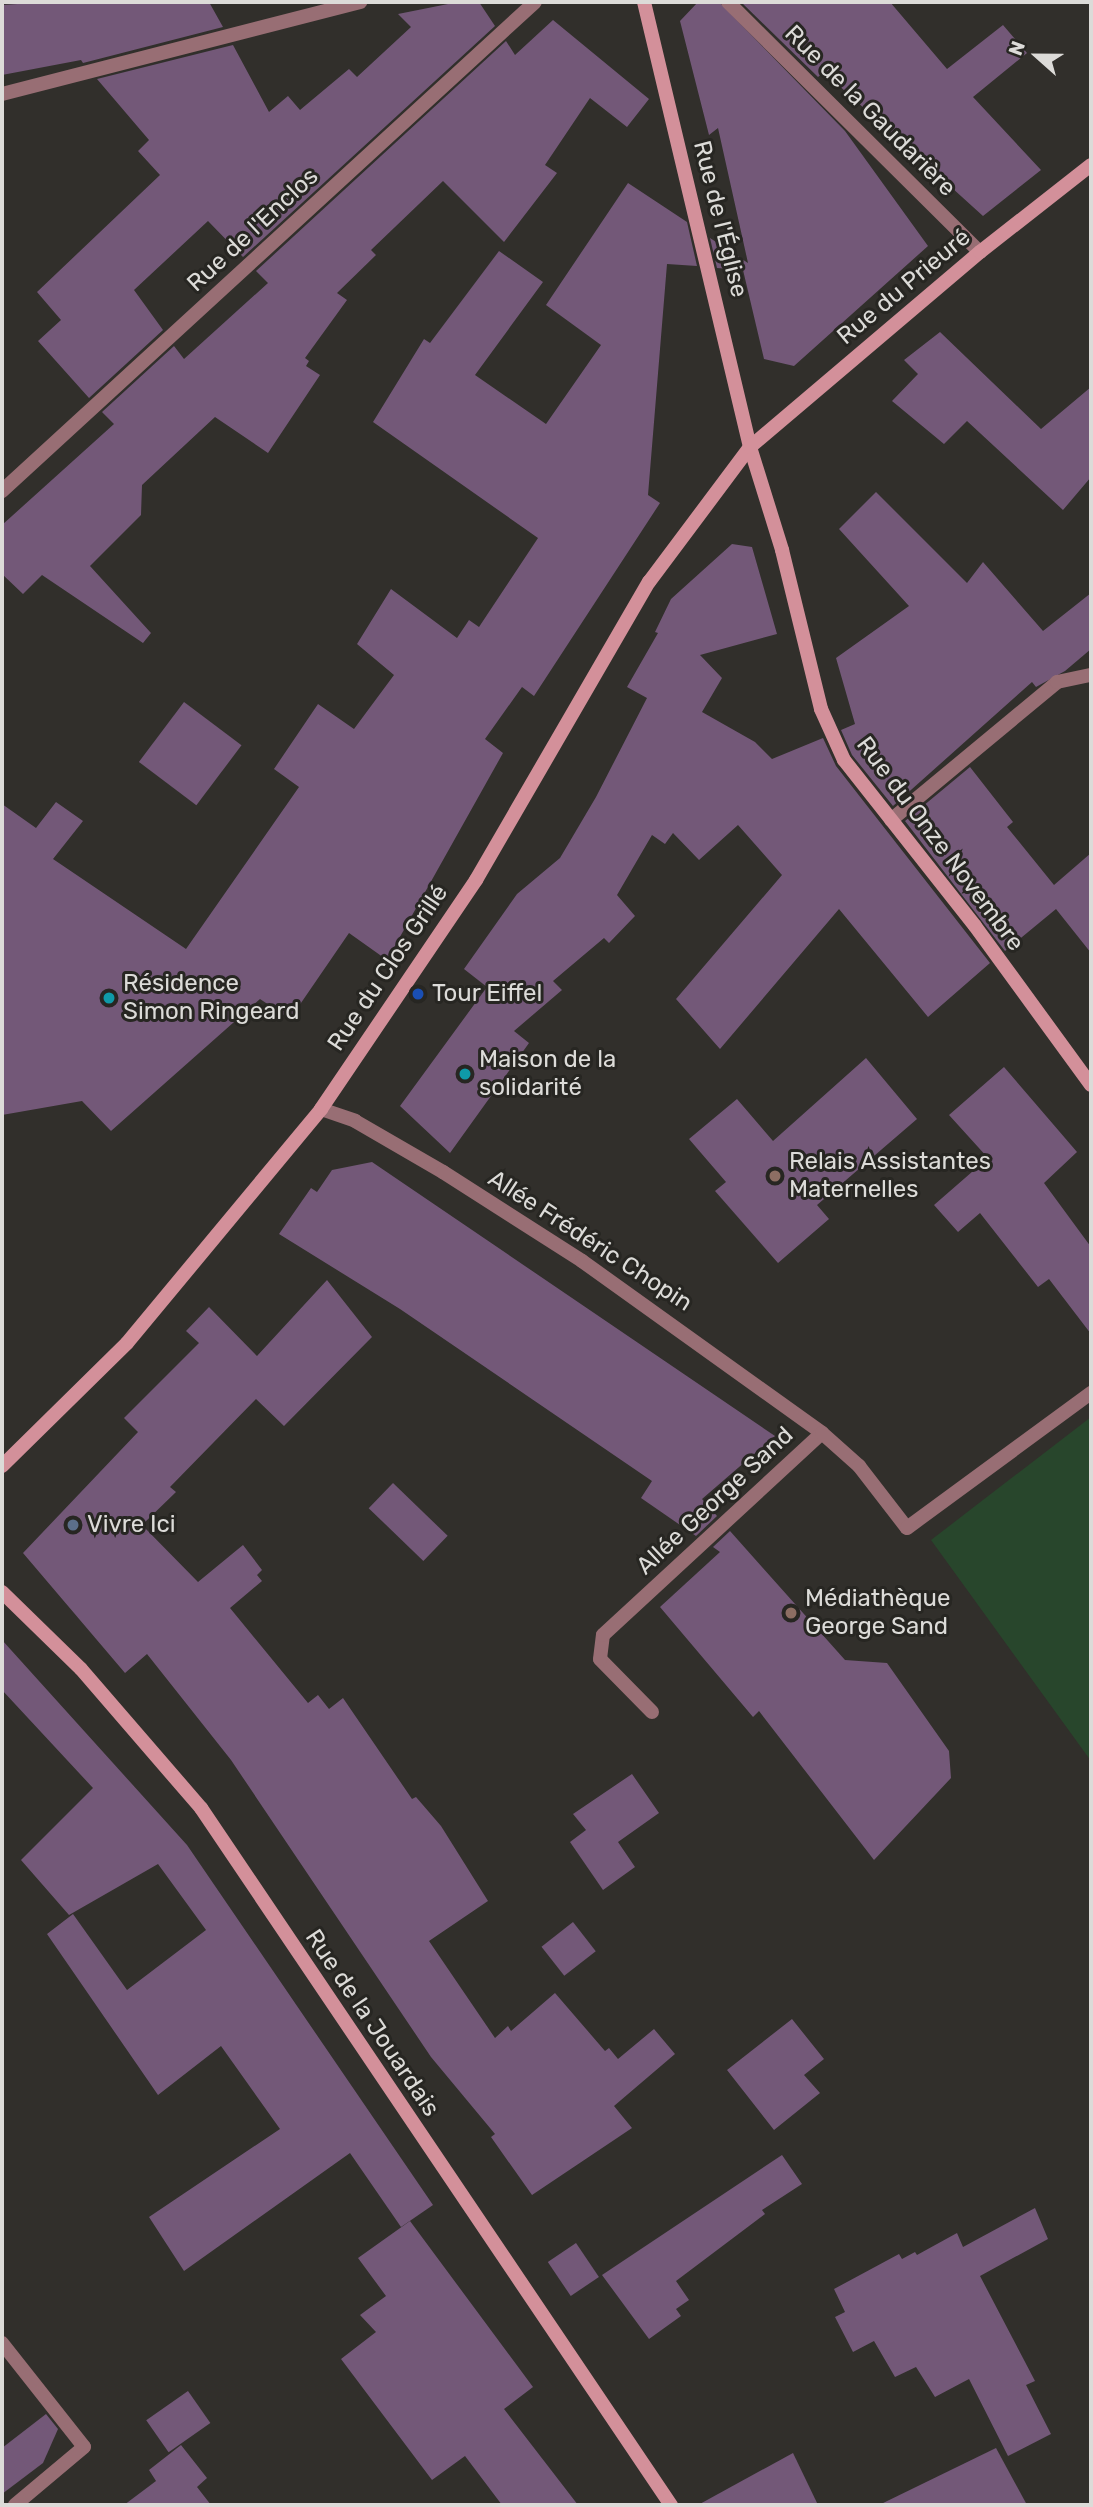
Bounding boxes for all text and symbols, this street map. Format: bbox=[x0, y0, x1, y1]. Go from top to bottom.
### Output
street label: Rue de la Gaudarière bbox=[778, 19, 962, 203]
north arrow bbox=[1002, 21, 1072, 91]
text: N bbox=[1004, 38, 1030, 59]
street label: Rue de l'Église bbox=[687, 138, 753, 300]
street label: Rue de l'Enclos bbox=[182, 162, 324, 298]
street label: Rue du Prieuré bbox=[832, 223, 976, 351]
street label: Rue du Onze Novembre bbox=[850, 731, 1030, 957]
street label: Rue du Clos Grillé bbox=[322, 879, 454, 1057]
place label: Résidence Simon Ringeard bbox=[123, 970, 300, 1026]
place label: Tour Eiffel bbox=[432, 980, 543, 1008]
marker: Tour Eiffel bbox=[410, 986, 426, 1002]
marker: Résidence Simon Ringeard bbox=[101, 990, 117, 1006]
place label: Maison de la solidarité bbox=[479, 1046, 616, 1102]
marker: Maison de la solidarité bbox=[457, 1066, 473, 1082]
place label: Relais Assistantes Maternelles bbox=[789, 1148, 992, 1204]
street label: Allée Frédéric Chopin bbox=[483, 1164, 697, 1318]
marker: Relais Assistantes Maternelles bbox=[767, 1168, 783, 1184]
street label: Allée George Sand bbox=[631, 1421, 799, 1581]
place label: Vivre Ici bbox=[87, 1511, 176, 1539]
marker: Vivre Ici bbox=[65, 1517, 81, 1533]
place label: Médiathèque George Sand bbox=[805, 1585, 950, 1641]
marker: Médiathèque George Sand bbox=[783, 1605, 799, 1621]
street label: Rue de la Jouardais bbox=[299, 1924, 445, 2122]

